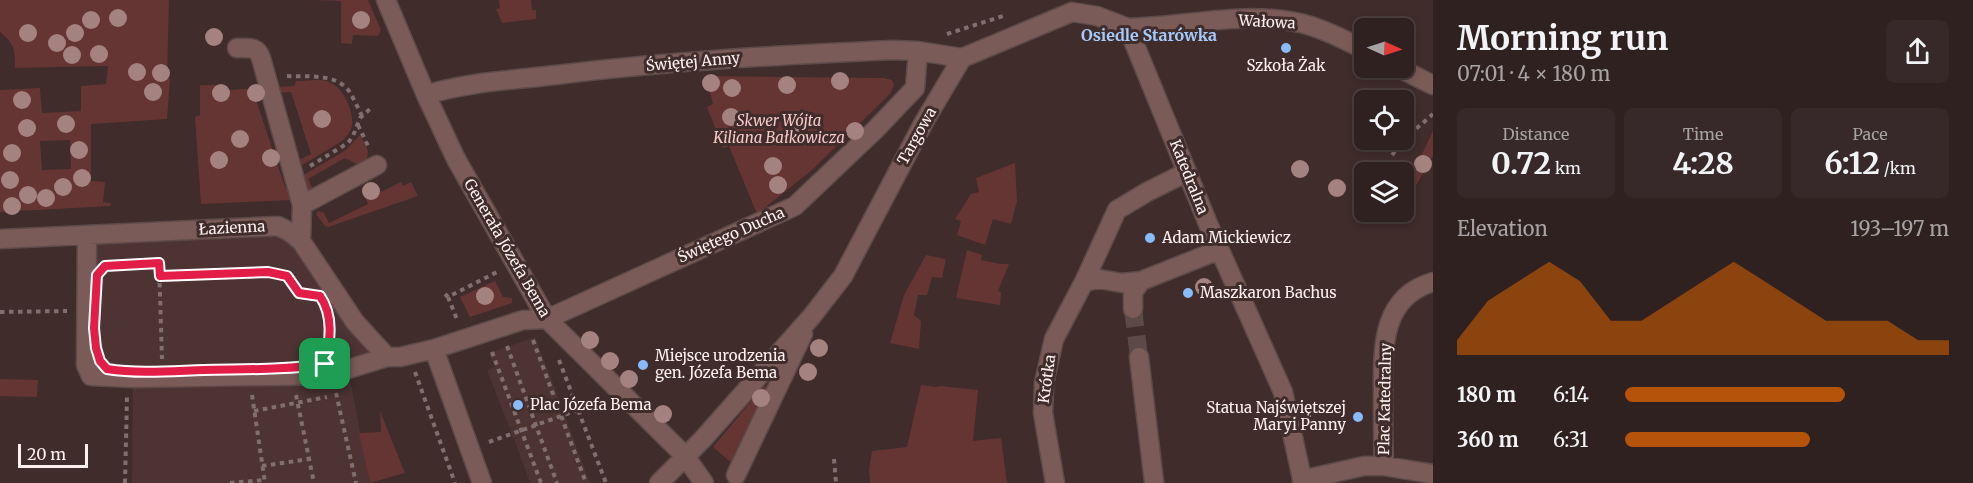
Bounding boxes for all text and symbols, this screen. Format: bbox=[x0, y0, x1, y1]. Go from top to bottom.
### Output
street label: Wałowa bbox=[1237, 10, 1296, 32]
north arrow bbox=[1354, 18, 1414, 78]
map controls bbox=[1354, 18, 1414, 222]
text: Morning run bbox=[1457, 18, 1668, 59]
button: share bbox=[1886, 20, 1949, 83]
district label: Osiedle Starówka bbox=[1081, 25, 1217, 45]
marker: Szkoła Żak bbox=[1279, 41, 1293, 55]
street label: Świętej Anny bbox=[645, 47, 741, 75]
place label: Szkoła Żak bbox=[1246, 56, 1326, 75]
text: 07:01 · 4 × 180 m bbox=[1457, 61, 1610, 86]
button: locate bbox=[1354, 90, 1414, 150]
street label: Targowa bbox=[893, 104, 940, 168]
park label: Skwer Wójta Kiliana Bałkowicza bbox=[712, 111, 845, 147]
text: Distance bbox=[1503, 124, 1569, 144]
text: Time bbox=[1683, 124, 1723, 144]
text: Pace bbox=[1853, 124, 1888, 144]
street label: Katedralna bbox=[1166, 137, 1213, 217]
text: 0.72 bbox=[1491, 144, 1551, 182]
text: 4:28 bbox=[1672, 144, 1734, 182]
text: 6:12 bbox=[1824, 144, 1880, 182]
text: km bbox=[1551, 158, 1581, 178]
text: /km bbox=[1880, 158, 1916, 178]
button: layers bbox=[1354, 162, 1414, 222]
street label: Generała Józefa Bema bbox=[460, 175, 555, 320]
street label: Świętego Ducha bbox=[674, 202, 787, 267]
street label: Łazienna bbox=[198, 216, 266, 239]
text: Elevation bbox=[1457, 216, 1548, 241]
text: 193–197 m bbox=[1850, 216, 1949, 241]
place label: Adam Mickiewicz bbox=[1161, 228, 1291, 247]
marker: Adam Mickiewicz bbox=[1143, 231, 1157, 245]
place label: Maszkaron Bachus bbox=[1200, 283, 1337, 302]
marker: Maszkaron Bachus bbox=[1181, 286, 1195, 300]
pin bbox=[299, 338, 350, 389]
street label: Plac Katedralny bbox=[1374, 342, 1395, 455]
place label: Miejsce urodzenia gen. Józefa Bema bbox=[655, 346, 786, 382]
icon: arrive bbox=[308, 347, 341, 380]
street label: Krótka bbox=[1034, 353, 1059, 405]
marker: Miejsce urodzenia gen. Józefa Bema bbox=[636, 358, 650, 372]
text: 180 m bbox=[1457, 382, 1516, 407]
text: 6:14 bbox=[1553, 382, 1589, 407]
place label: Plac Józefa Bema bbox=[530, 395, 652, 414]
marker: Plac Józefa Bema bbox=[511, 398, 525, 412]
place label: Statua Najświętszej Maryi Panny bbox=[1206, 398, 1346, 434]
marker: Statua Najświętszej Maryi Panny bbox=[1351, 410, 1365, 424]
text: 360 m bbox=[1457, 427, 1519, 452]
text: 6:31 bbox=[1553, 427, 1588, 452]
scale bar bbox=[18, 441, 88, 468]
text: 20 m bbox=[27, 444, 66, 464]

